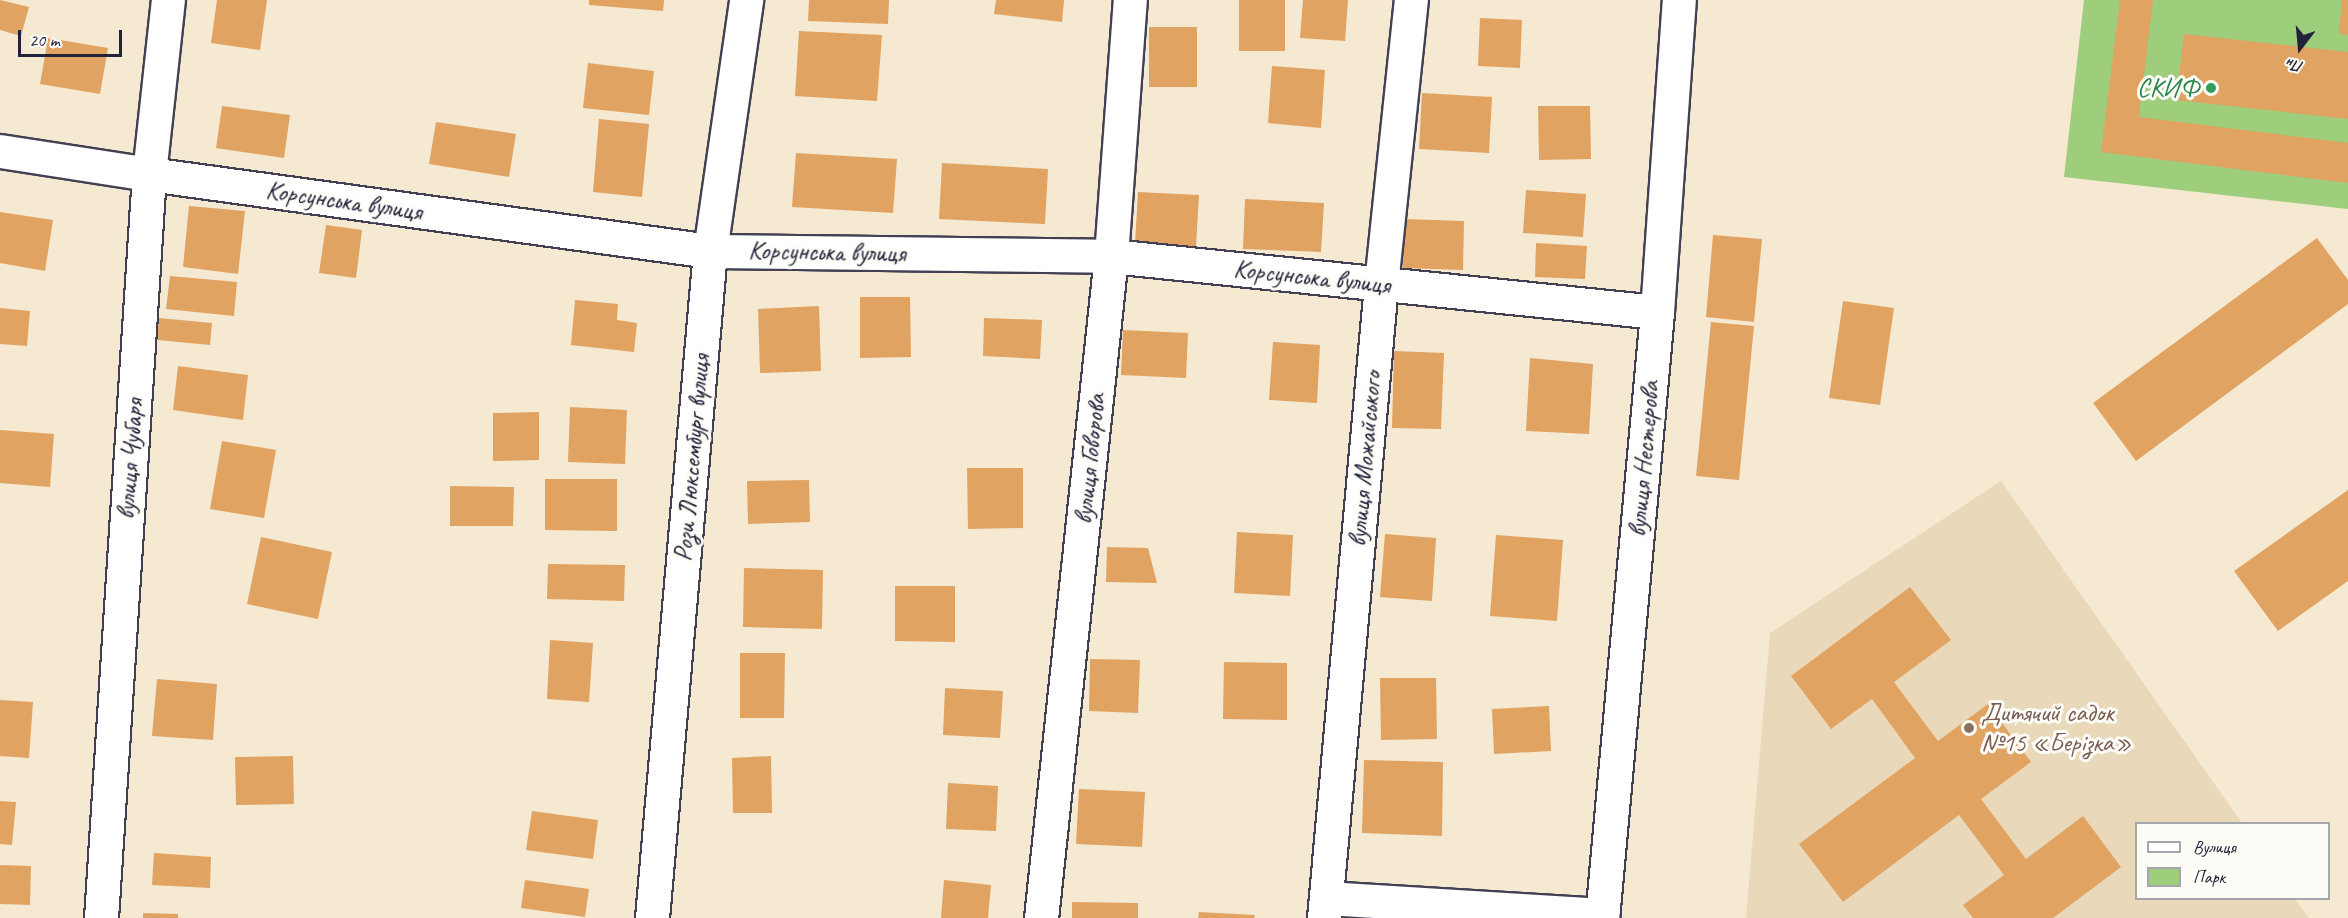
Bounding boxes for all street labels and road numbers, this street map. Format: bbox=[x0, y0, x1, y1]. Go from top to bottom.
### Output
street label: Корсунська вулиця bbox=[264, 175, 424, 227]
street label: Корсунська вулиця bbox=[748, 235, 906, 269]
street label: Корсунська вулиця bbox=[1232, 253, 1392, 301]
street label: Рози Люксембург вулиця bbox=[667, 352, 717, 564]
street label: вулиця Можайського bbox=[1342, 370, 1388, 548]
street label: вулиця Нестерова bbox=[1622, 380, 1666, 538]
street label: вулиця Говорова bbox=[1068, 392, 1112, 526]
street label: вулиця Чубаря bbox=[110, 398, 150, 520]

